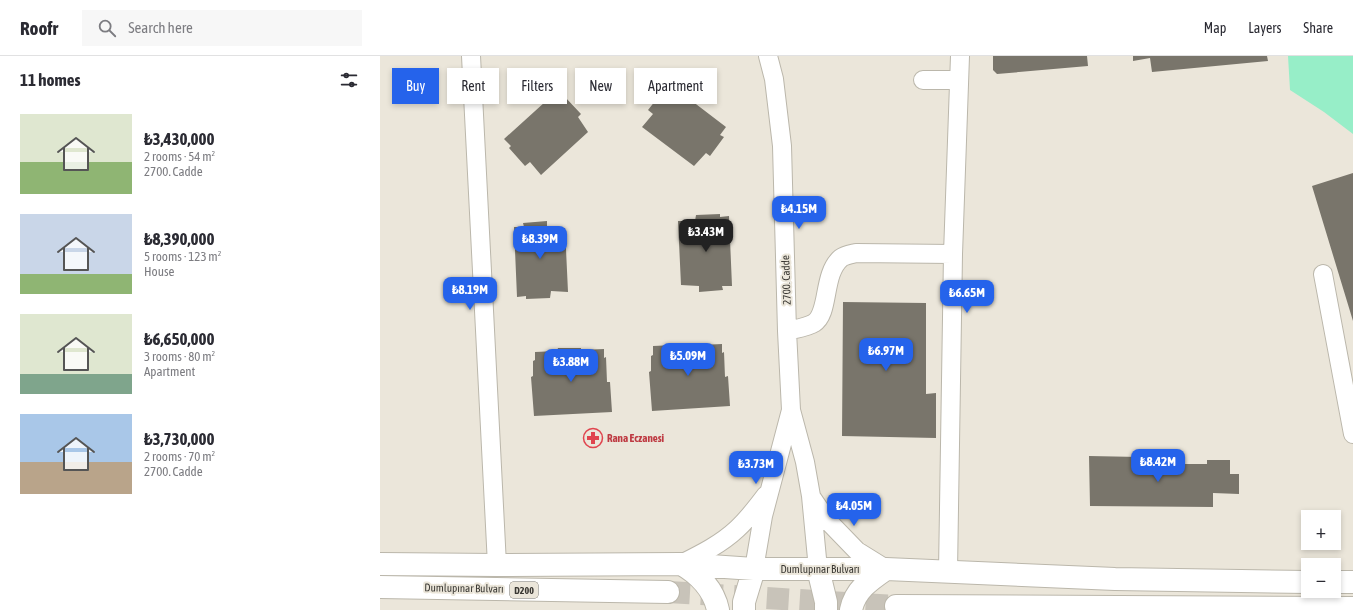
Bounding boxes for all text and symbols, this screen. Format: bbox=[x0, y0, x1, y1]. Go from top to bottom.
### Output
search box bbox=[82, 10, 362, 46]
text: Roofr bbox=[20, 17, 58, 39]
icon: search bbox=[96, 17, 118, 39]
text: Search here bbox=[128, 19, 193, 36]
text: Map bbox=[1204, 20, 1226, 36]
text: Layers bbox=[1248, 20, 1281, 36]
text: Share bbox=[1303, 20, 1333, 36]
chip: Buy bbox=[392, 68, 439, 104]
chip: Rent bbox=[447, 68, 499, 104]
chip: Filters bbox=[507, 68, 567, 104]
chip: New bbox=[575, 68, 626, 104]
chip: Apartment bbox=[634, 68, 717, 104]
icon: filters bbox=[338, 69, 360, 91]
text: 11 homes bbox=[20, 70, 81, 90]
text: ₺3,430,000 bbox=[144, 129, 214, 149]
icon: home bbox=[52, 130, 100, 178]
text: 2 rooms · 54 m² bbox=[144, 149, 215, 164]
text: 2700. Cadde bbox=[144, 164, 203, 179]
pin: ₺4.15M bbox=[766, 196, 832, 230]
text: ₺4.15M bbox=[781, 201, 817, 216]
pin: ₺3.43M bbox=[673, 219, 739, 253]
text: ₺3.43M bbox=[688, 224, 724, 239]
pin: ₺8.39M bbox=[507, 226, 573, 260]
text: ₺8,390,000 bbox=[144, 229, 214, 249]
icon: home bbox=[52, 230, 100, 278]
text: ₺8.39M bbox=[522, 231, 558, 246]
text: 5 rooms · 123 m² bbox=[144, 249, 221, 264]
street label: 2700. Cadde bbox=[779, 255, 793, 305]
text: House bbox=[144, 264, 174, 279]
pin: ₺8.19M bbox=[437, 277, 503, 311]
pin: ₺6.65M bbox=[934, 280, 1000, 314]
text: ₺8.19M bbox=[452, 282, 488, 297]
text: ₺6.65M bbox=[949, 285, 985, 300]
text: ₺6,650,000 bbox=[144, 329, 214, 349]
icon: home bbox=[52, 330, 100, 378]
pin: ₺6.97M bbox=[853, 338, 919, 372]
pin: ₺5.09M bbox=[655, 343, 721, 377]
text: ₺6.97M bbox=[868, 343, 904, 358]
text: ₺5.09M bbox=[670, 348, 706, 363]
text: 3 rooms · 80 m² bbox=[144, 349, 215, 364]
pin: ₺3.88M bbox=[538, 349, 604, 383]
text: ₺3.88M bbox=[553, 354, 589, 369]
text: Apartment bbox=[144, 364, 195, 379]
pharmacy icon: Rana Eczanesi bbox=[582, 427, 604, 449]
text: ₺3,730,000 bbox=[144, 429, 214, 449]
icon: home bbox=[52, 430, 100, 478]
place label: Rana Eczanesi bbox=[607, 432, 665, 444]
text: 2 rooms · 70 m² bbox=[144, 449, 215, 464]
pin: ₺8.42M bbox=[1125, 449, 1191, 483]
pin: ₺3.73M bbox=[723, 451, 789, 485]
text: ₺8.42M bbox=[1140, 454, 1176, 469]
text: ₺3.73M bbox=[738, 456, 774, 471]
text: 2700. Cadde bbox=[144, 464, 203, 479]
pin: ₺4.05M bbox=[821, 493, 887, 527]
text: ₺4.05M bbox=[836, 498, 872, 513]
map controls bbox=[1301, 510, 1341, 598]
button: + bbox=[1301, 510, 1341, 550]
button: − bbox=[1301, 558, 1341, 598]
street label: Dumlupınar Bulvarı bbox=[780, 563, 860, 575]
street label: Dumlupınar Bulvarı bbox=[424, 581, 504, 595]
road number: D200 bbox=[510, 582, 538, 598]

